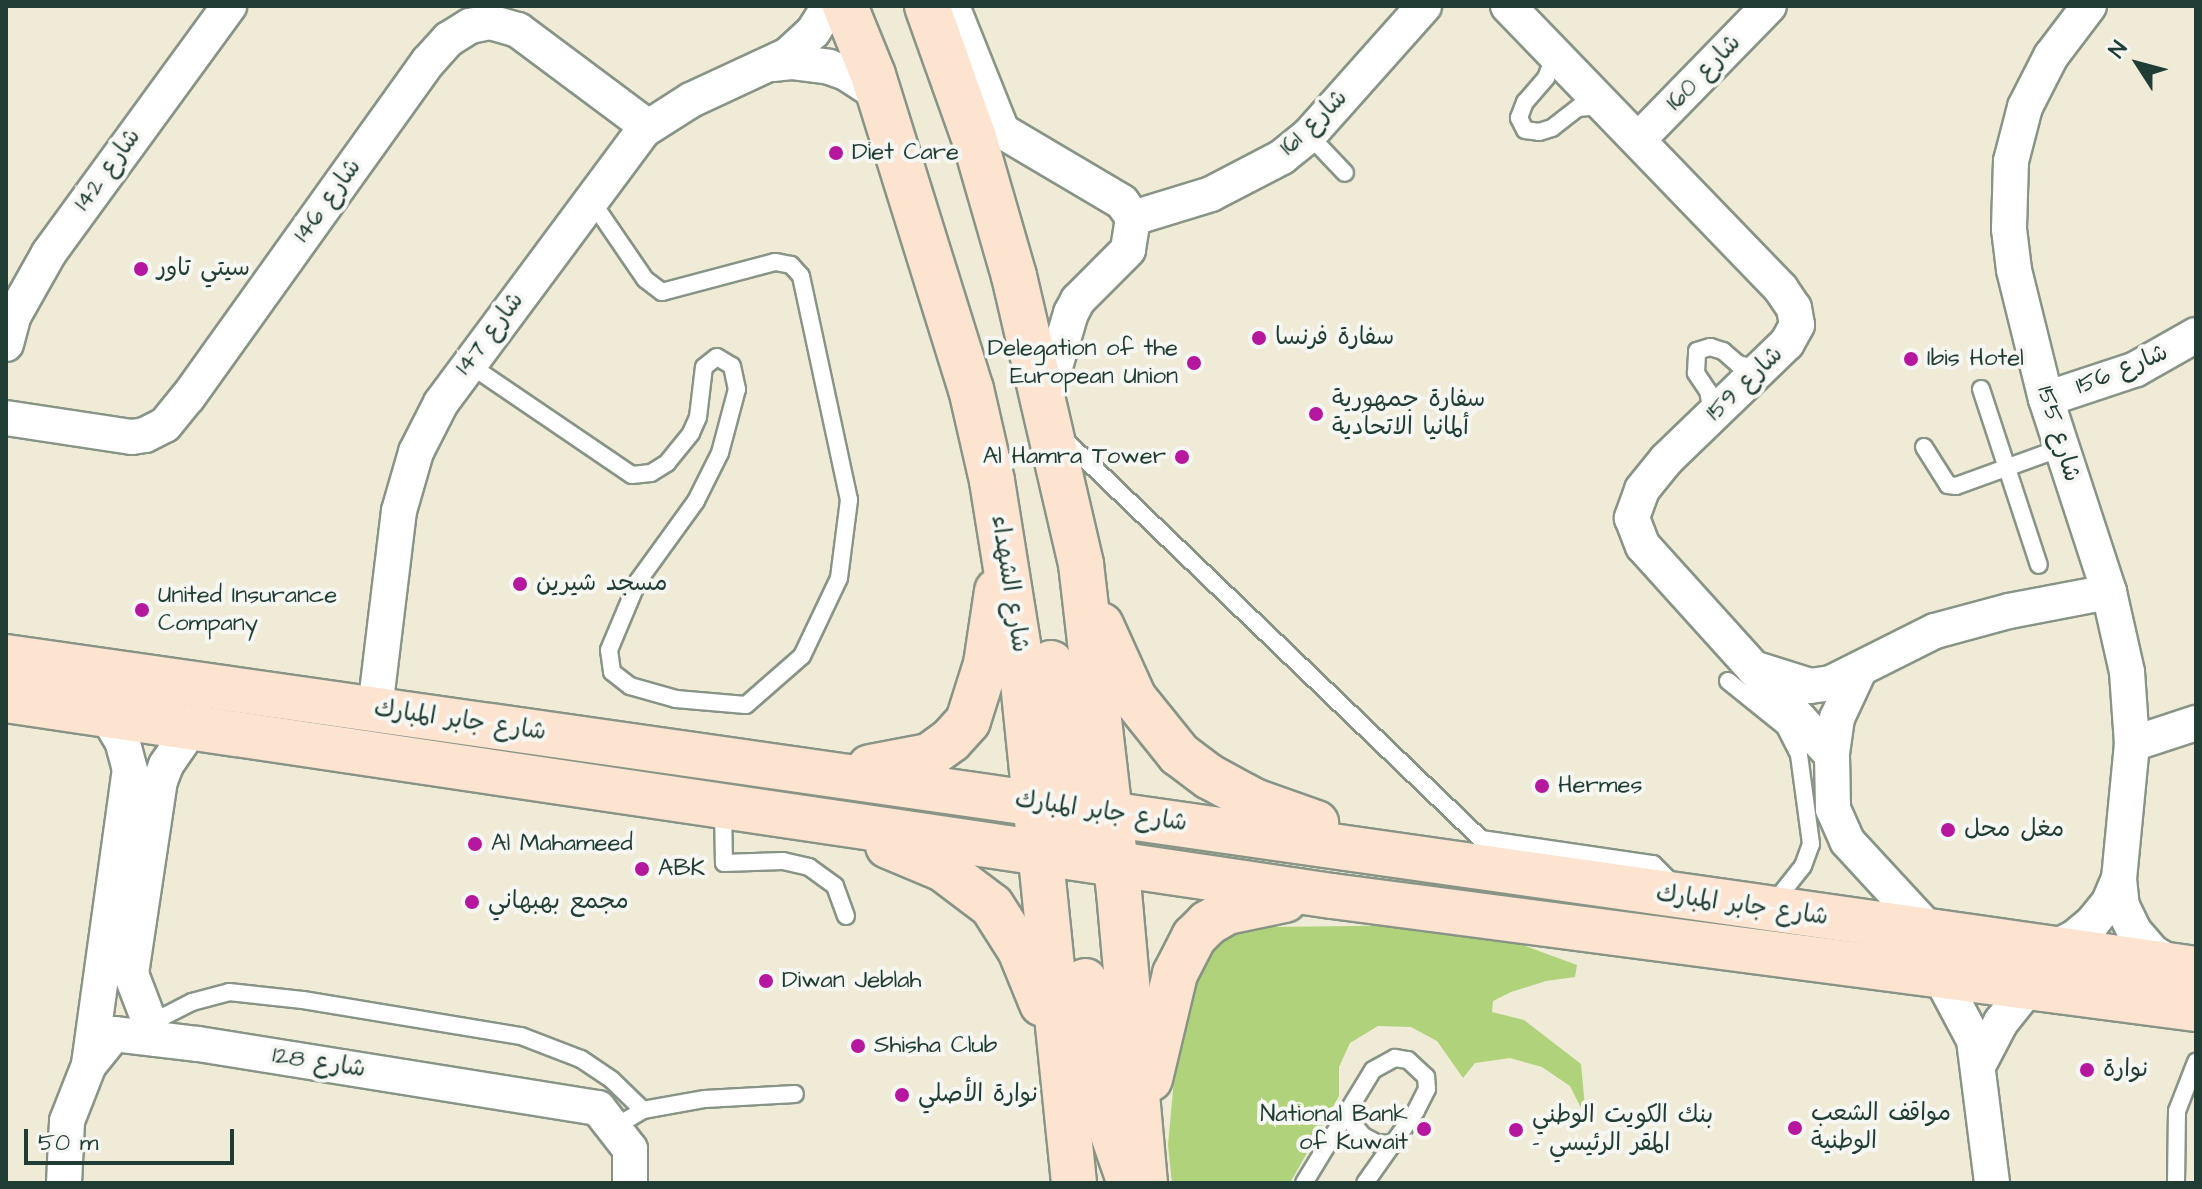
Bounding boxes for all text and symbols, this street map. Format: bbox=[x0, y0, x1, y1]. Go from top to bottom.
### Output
north arrow bbox=[2098, 24, 2178, 104]
street label: شارع 160 bbox=[1661, 29, 1747, 117]
text: N bbox=[2102, 35, 2135, 64]
street label: شارع 161 bbox=[1274, 84, 1354, 162]
street label: شارع 142 bbox=[69, 123, 147, 217]
place label: Diet Care bbox=[852, 139, 959, 167]
marker: Diet Care bbox=[827, 144, 845, 162]
street label: شارع 146 bbox=[288, 154, 368, 248]
place label: سيتي تاور bbox=[157, 255, 250, 283]
marker: سيتي تاور bbox=[132, 260, 150, 278]
street label: شارع 147 bbox=[450, 287, 530, 381]
place label: سفارة فرنسا bbox=[1275, 324, 1394, 352]
marker: سفارة فرنسا bbox=[1250, 329, 1268, 347]
place label: Delegation of the European Union bbox=[988, 335, 1178, 391]
street label: شارع 156 bbox=[2072, 339, 2172, 401]
street label: شارع 159 bbox=[1701, 341, 1789, 427]
place label: Ibis Hotel bbox=[1927, 345, 2024, 373]
marker: Ibis Hotel bbox=[1902, 350, 1920, 368]
marker: Delegation of the European Union bbox=[1185, 354, 1203, 372]
street label: شارع 155 bbox=[2030, 383, 2086, 485]
place label: سفارة جمهورية ألمانيا الاتحادية bbox=[1332, 386, 1485, 442]
marker: سفارة جمهورية ألمانيا الاتحادية bbox=[1307, 405, 1325, 423]
place label: Al Hamra Tower bbox=[983, 443, 1166, 471]
marker: Al Hamra Tower bbox=[1173, 448, 1191, 466]
street label: شارع الشهداء bbox=[984, 513, 1034, 655]
place label: مسجد شيرين bbox=[536, 570, 668, 598]
marker: مسجد شيرين bbox=[511, 575, 529, 593]
place label: United Insurance Company bbox=[158, 582, 337, 638]
marker: United Insurance Company bbox=[133, 601, 151, 619]
street label: شارع جابر المبارك bbox=[372, 695, 548, 747]
place label: Hermes bbox=[1558, 772, 1642, 800]
marker: Hermes bbox=[1533, 777, 1551, 795]
street label: شارع جابر المبارك bbox=[1013, 786, 1189, 838]
place label: مغل محل bbox=[1964, 816, 2064, 844]
marker: مغل محل bbox=[1939, 821, 1957, 839]
place label: Al Mahameed bbox=[491, 830, 633, 858]
marker: Al Mahameed bbox=[466, 835, 484, 853]
place label: ABK bbox=[658, 855, 705, 883]
marker: ABK bbox=[633, 860, 651, 878]
street label: شارع جابر المبارك bbox=[1654, 880, 1830, 932]
place label: مجمع بهبهاني bbox=[488, 888, 629, 916]
marker: مجمع بهبهاني bbox=[463, 893, 481, 911]
place label: Diwan Jeblah bbox=[782, 967, 921, 995]
marker: Diwan Jeblah bbox=[757, 972, 775, 990]
place label: Shisha Club bbox=[874, 1032, 997, 1060]
marker: Shisha Club bbox=[849, 1037, 867, 1055]
street label: شارع 128 bbox=[270, 1041, 368, 1085]
place label: نوارة bbox=[2103, 1056, 2149, 1084]
marker: نوارة bbox=[2078, 1061, 2096, 1079]
place label: نوارة الأصلي bbox=[918, 1081, 1039, 1109]
marker: نوارة الأصلي bbox=[893, 1086, 911, 1104]
place label: مواقف الشعب الوطنية bbox=[1811, 1100, 1951, 1156]
place label: National Bank of Kuwait bbox=[1260, 1101, 1408, 1157]
place label: بنك الكويت الوطني - المقر الرئيسي bbox=[1532, 1102, 1713, 1158]
scale bar bbox=[28, 1113, 238, 1163]
marker: مواقف الشعب الوطنية bbox=[1786, 1119, 1804, 1137]
marker: National Bank of Kuwait bbox=[1415, 1120, 1433, 1138]
marker: بنك الكويت الوطني - المقر الرئيسي bbox=[1507, 1121, 1525, 1139]
text: 50 m bbox=[38, 1126, 98, 1160]

